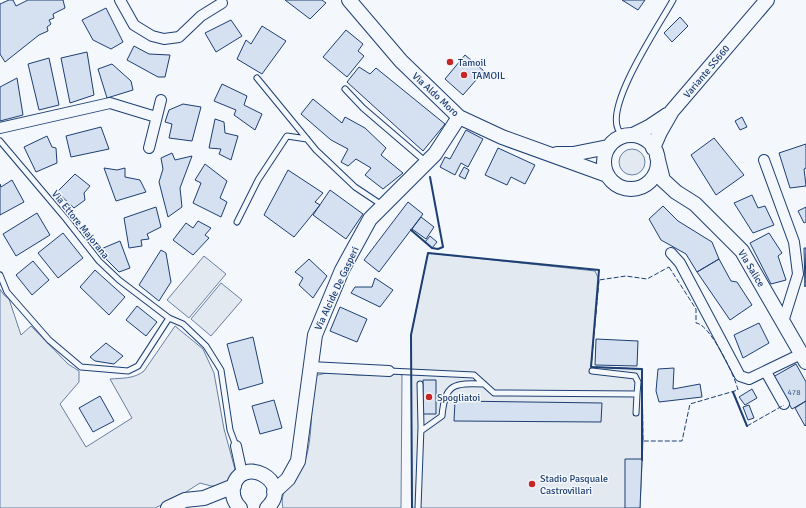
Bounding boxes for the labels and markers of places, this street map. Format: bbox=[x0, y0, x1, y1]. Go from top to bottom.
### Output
marker: Tamoil bbox=[445, 57, 455, 67]
place label: Tamoil bbox=[458, 57, 486, 69]
marker: TAMOIL bbox=[459, 70, 469, 80]
place label: TAMOIL bbox=[472, 70, 505, 82]
marker: Spogliatoi bbox=[424, 392, 434, 402]
place label: Spogliatoi bbox=[437, 392, 480, 404]
place label: Stadio Pasquale Castrovillari bbox=[540, 473, 608, 497]
marker: Stadio Pasquale Castrovillari bbox=[527, 479, 537, 489]

